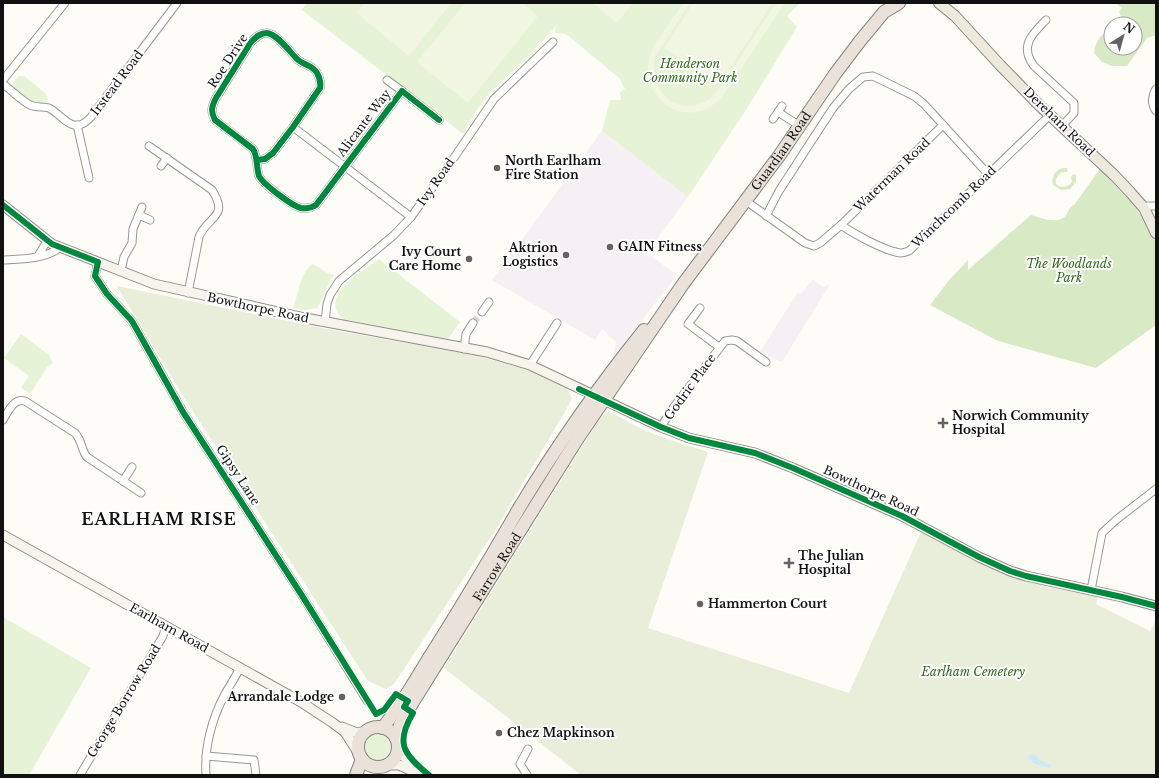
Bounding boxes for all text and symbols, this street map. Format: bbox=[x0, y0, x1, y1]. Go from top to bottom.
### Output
north arrow bbox=[1103, 16, 1143, 56]
text: N bbox=[1121, 19, 1138, 37]
street label: Roe Drive bbox=[204, 31, 251, 91]
street label: Irstead Road bbox=[87, 47, 146, 118]
park label: Henderson Community Park bbox=[643, 56, 737, 85]
street label: Dereham Road bbox=[1021, 84, 1098, 159]
street label: Alicante Way bbox=[333, 86, 394, 160]
street label: Guardian Road bbox=[748, 109, 814, 193]
street label: Waterman Road bbox=[850, 135, 933, 215]
place label: North Earlham Fire Station bbox=[505, 153, 602, 182]
street label: Ivy Road bbox=[414, 155, 457, 208]
marker: North Earlham Fire Station bbox=[492, 163, 502, 173]
street label: Winchcomb Road bbox=[908, 163, 999, 251]
place label: GAIN Fitness bbox=[618, 239, 702, 254]
place label: Aktrion Logistics bbox=[502, 240, 558, 269]
marker: GAIN Fitness bbox=[605, 242, 615, 252]
place label: Ivy Court Care Home bbox=[389, 244, 461, 273]
marker: Aktrion Logistics bbox=[561, 250, 571, 260]
marker: Ivy Court Care Home bbox=[464, 254, 474, 264]
park label: The Woodlands Park bbox=[1026, 256, 1112, 285]
street label: Bowthorpe Road bbox=[206, 289, 310, 326]
street label: Godric Place bbox=[661, 351, 719, 423]
place label: Norwich Community Hospital bbox=[952, 408, 1089, 437]
marker: Norwich Community Hospital bbox=[937, 417, 949, 429]
street label: Gipsy Lane bbox=[213, 442, 264, 508]
street label: Bowthorpe Road bbox=[821, 462, 921, 519]
district label: EARLHAM RISE bbox=[81, 509, 237, 529]
street label: Farrow Road bbox=[470, 530, 524, 604]
place label: The Julian Hospital bbox=[798, 548, 864, 577]
marker: The Julian Hospital bbox=[783, 557, 795, 569]
place label: Hammerton Court bbox=[708, 596, 827, 611]
marker: Hammerton Court bbox=[695, 599, 705, 609]
street label: Earlham Road bbox=[127, 600, 211, 655]
street label: George Borrow Road bbox=[84, 641, 163, 760]
park label: Earlham Cemetery bbox=[920, 664, 1026, 679]
place label: Arrandale Lodge bbox=[226, 689, 334, 704]
marker: Arrandale Lodge bbox=[337, 692, 347, 702]
place label: Chez Mapkinson bbox=[507, 725, 615, 740]
marker: Chez Mapkinson bbox=[494, 728, 504, 738]

